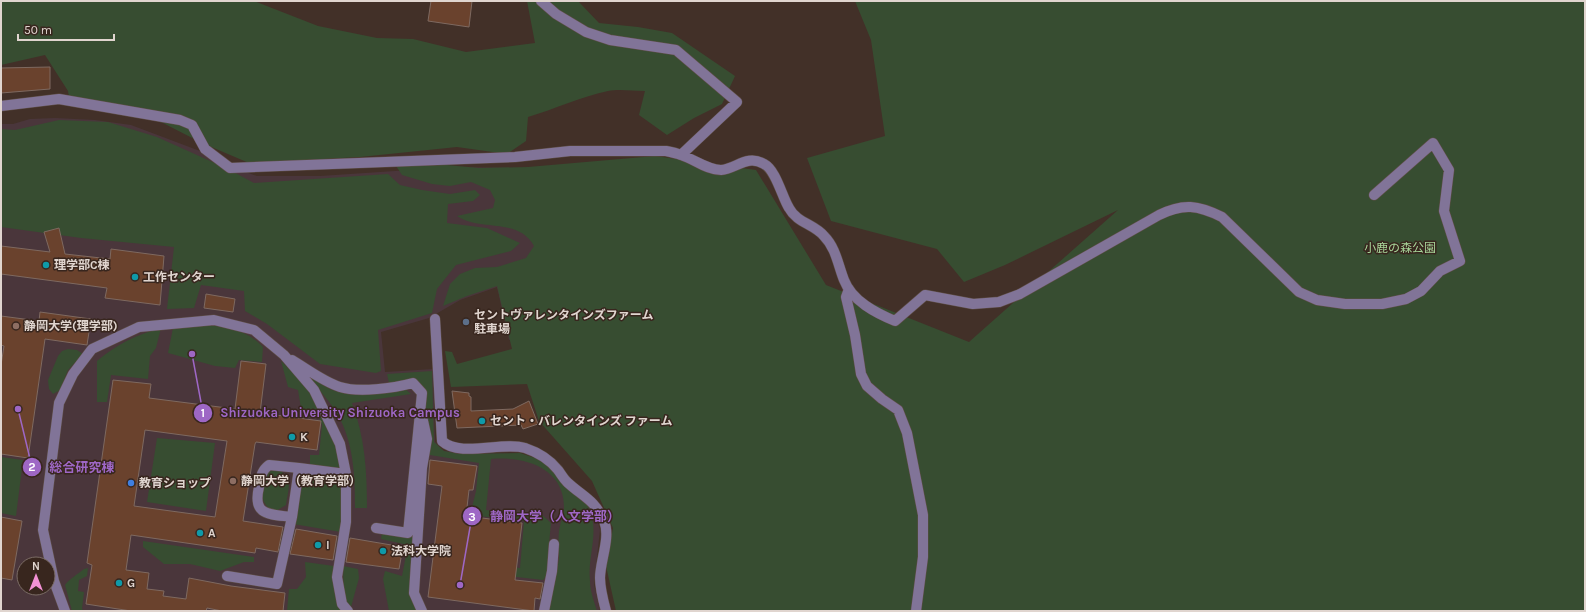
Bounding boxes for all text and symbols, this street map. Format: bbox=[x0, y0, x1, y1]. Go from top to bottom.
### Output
scale bar bbox=[18, 16, 114, 42]
text: 50 m bbox=[24, 23, 52, 37]
park label: 小鹿の森公園 bbox=[1364, 241, 1436, 255]
place label: 理学部C棟 bbox=[54, 258, 110, 272]
marker: 理学部C棟 bbox=[41, 260, 51, 270]
place label: 工作センター bbox=[143, 270, 215, 284]
marker: 工作センター bbox=[130, 272, 140, 282]
place label: セントヴァレンタインズファーム 駐車場 bbox=[474, 308, 653, 336]
marker: セントヴァレンタインズファーム 駐車場 bbox=[461, 317, 471, 327]
place label: 静岡大学(理学部) bbox=[24, 319, 118, 333]
marker: 静岡大学(理学部) bbox=[11, 321, 21, 331]
callout: Shizuoka University Shizuoka Campus bbox=[193, 400, 468, 425]
text: Shizuoka University Shizuoka Campus bbox=[220, 405, 460, 420]
text: 1 bbox=[201, 406, 205, 420]
place label: セント・バレンタインズ ファーム bbox=[490, 414, 672, 428]
marker: セント・バレンタインズ ファーム bbox=[477, 416, 487, 426]
place label: K bbox=[300, 430, 308, 444]
marker: K bbox=[287, 432, 297, 442]
callout: 総合研究棟 bbox=[22, 455, 123, 480]
text: 2 bbox=[28, 460, 36, 474]
text: 総合研究棟 bbox=[48, 460, 115, 475]
place label: 静岡大学（教育学部） bbox=[241, 474, 361, 488]
place label: 教育ショップ bbox=[139, 476, 211, 490]
marker: 静岡大学（教育学部） bbox=[228, 476, 238, 486]
marker: 教育ショップ bbox=[126, 478, 136, 488]
callout: 静岡大学（人文学部） bbox=[462, 504, 628, 529]
text: 静岡大学（人文学部） bbox=[490, 509, 620, 524]
text: 3 bbox=[468, 510, 476, 524]
place label: A bbox=[208, 526, 216, 540]
marker: A bbox=[195, 528, 205, 538]
place label: I bbox=[326, 538, 330, 552]
marker: I bbox=[313, 540, 323, 550]
place label: 法科大学院 bbox=[391, 544, 451, 558]
marker: 法科大学院 bbox=[378, 546, 388, 556]
north arrow bbox=[16, 556, 56, 596]
text: N bbox=[32, 560, 40, 573]
place label: G bbox=[127, 576, 135, 590]
marker: G bbox=[114, 578, 124, 588]

